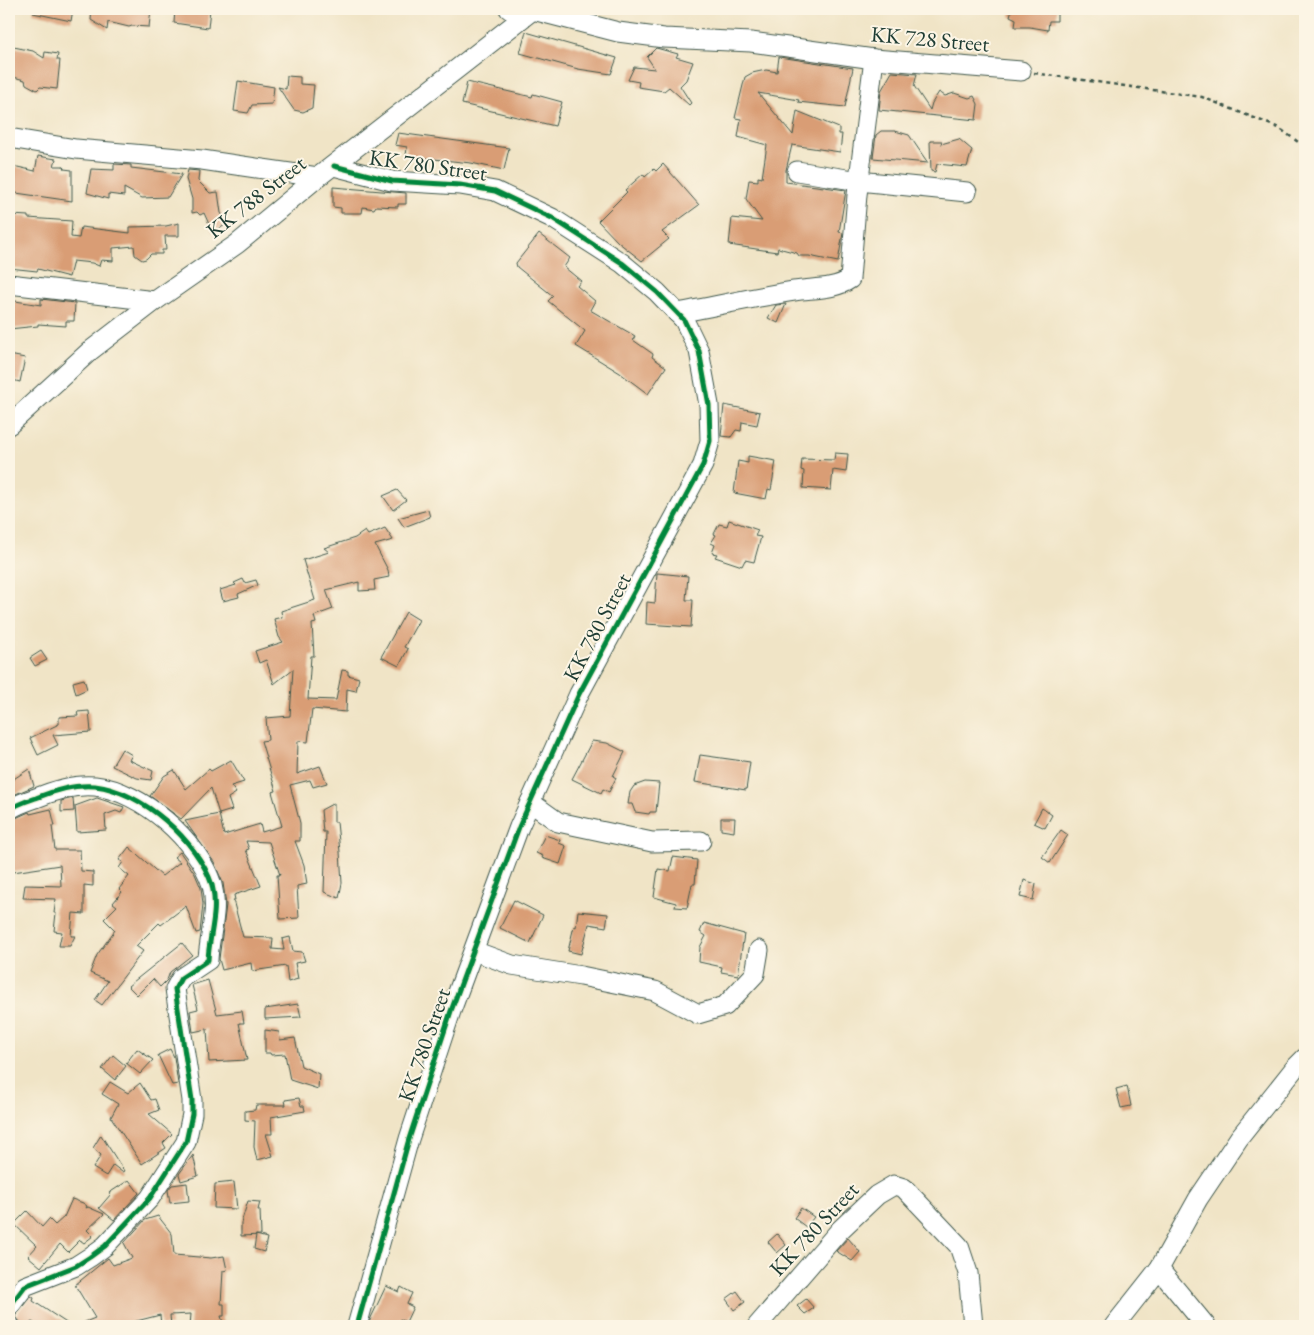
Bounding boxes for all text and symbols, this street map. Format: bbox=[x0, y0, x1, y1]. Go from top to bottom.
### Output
street label: KK 728 Street bbox=[870, 19, 991, 59]
street label: KK 780 Street bbox=[367, 142, 489, 188]
street label: KK 788 Street bbox=[200, 149, 312, 245]
street label: KK 780 Street bbox=[556, 568, 638, 686]
street label: KK 780 Street bbox=[391, 984, 457, 1106]
street label: KK 780 Street bbox=[763, 1176, 865, 1282]

